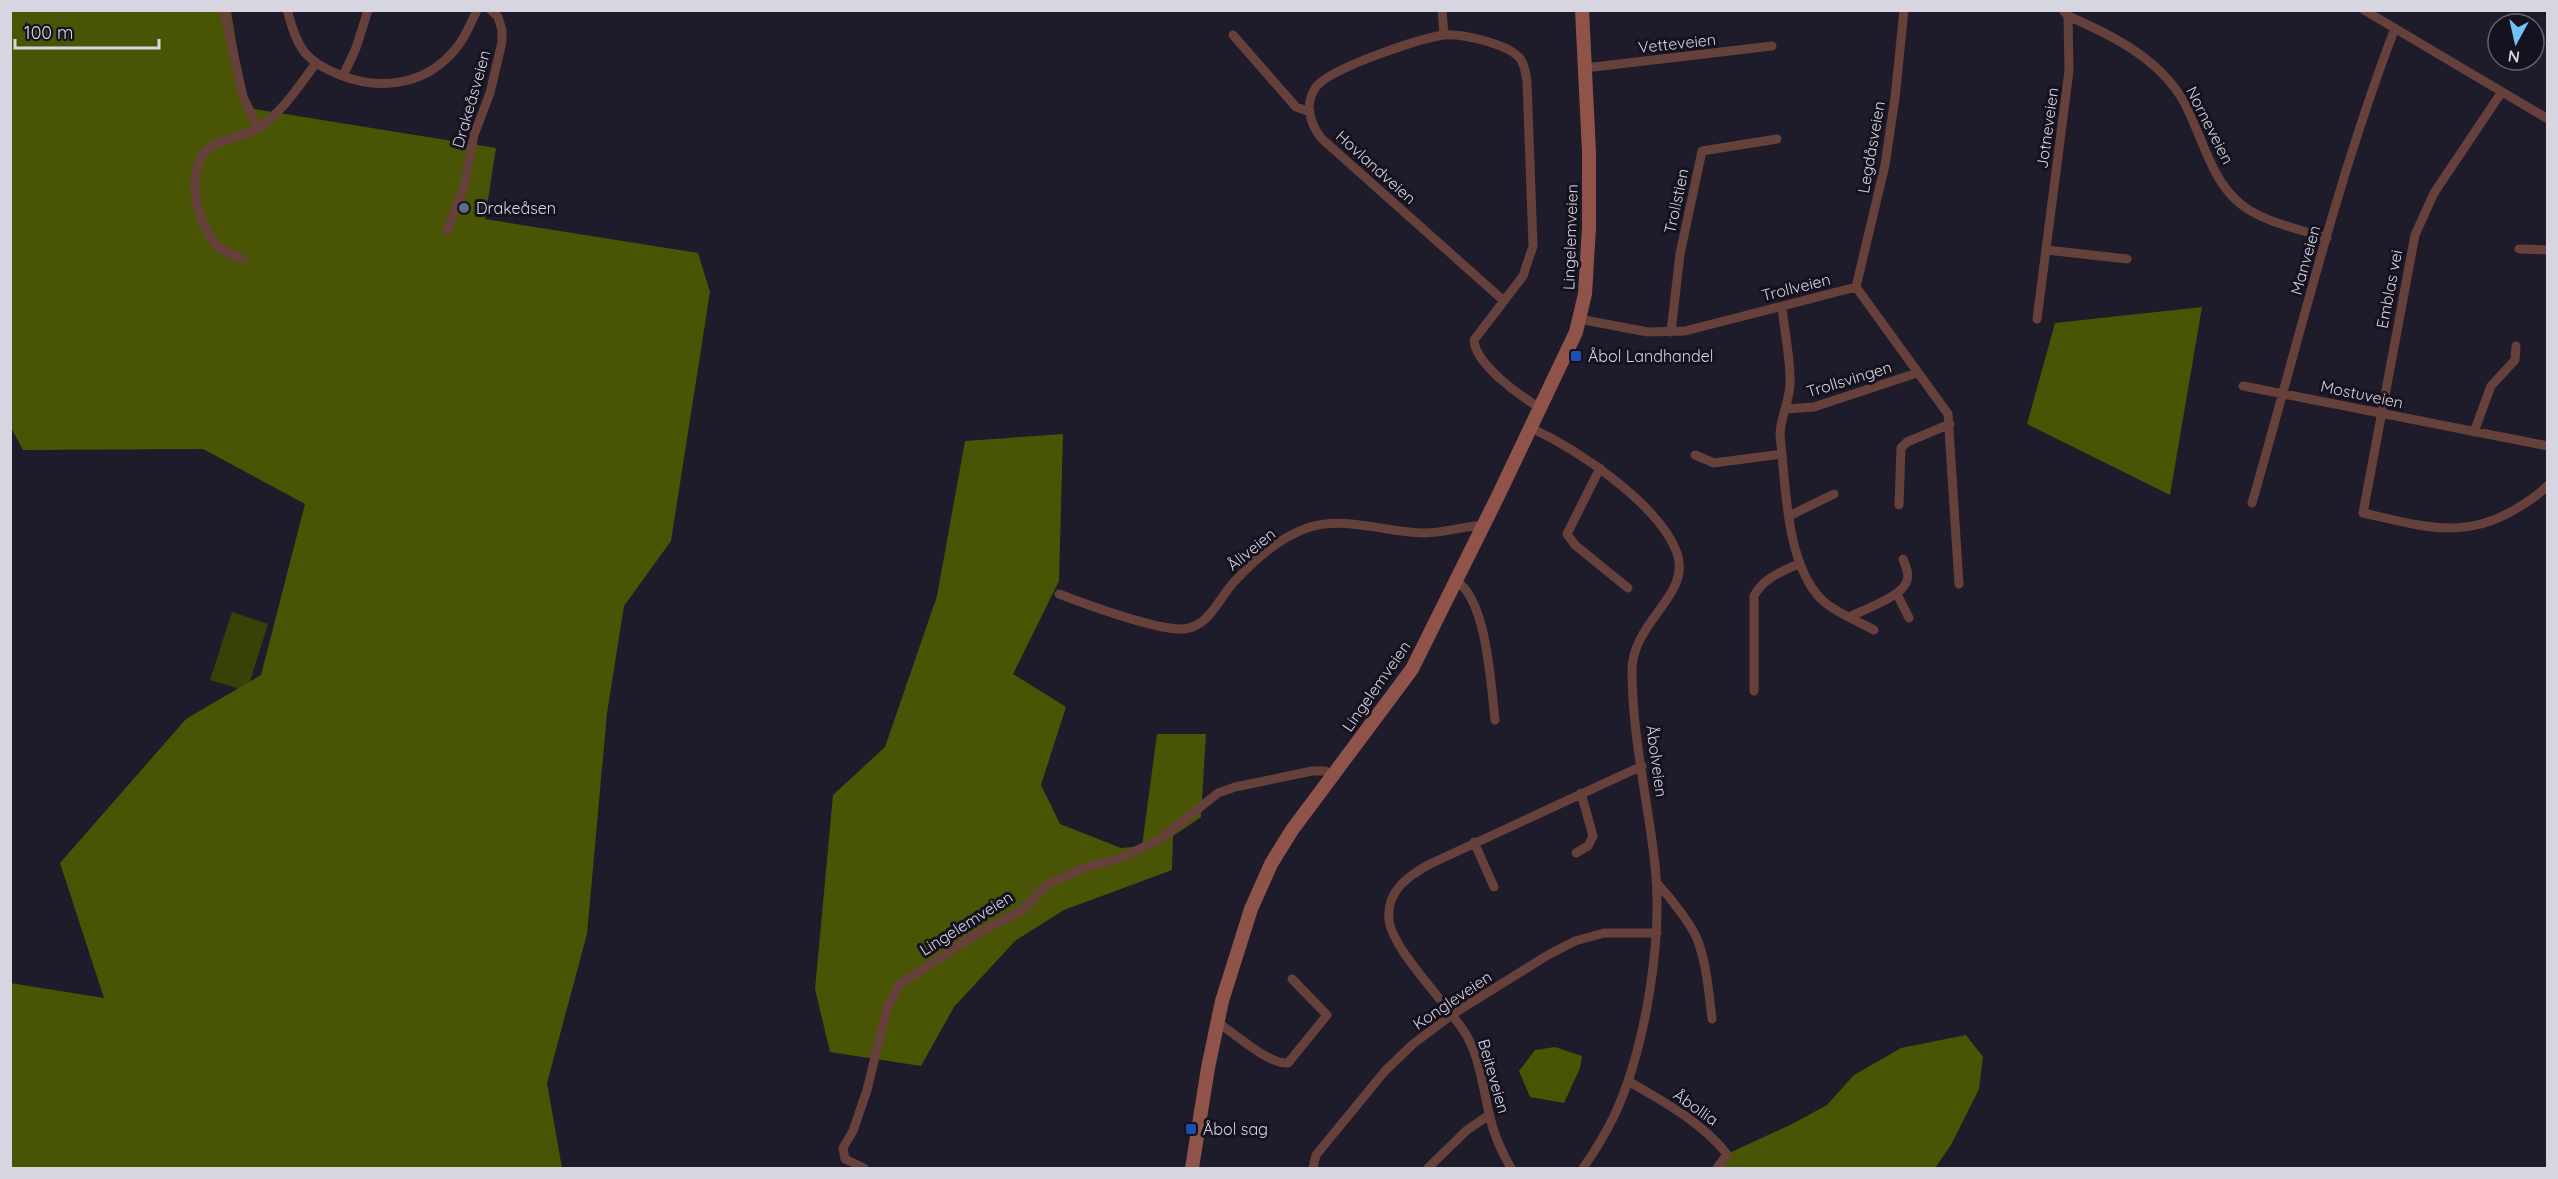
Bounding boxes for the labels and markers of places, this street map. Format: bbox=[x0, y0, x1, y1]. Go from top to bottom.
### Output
place label: Drakeåsen bbox=[476, 198, 556, 218]
marker: Drakeåsen bbox=[457, 201, 471, 215]
place label: Åbol Landhandel bbox=[1588, 346, 1713, 366]
marker: Åbol Landhandel bbox=[1569, 349, 1583, 363]
place label: Åbol sag bbox=[1203, 1119, 1268, 1139]
marker: Åbol sag bbox=[1184, 1122, 1198, 1136]

